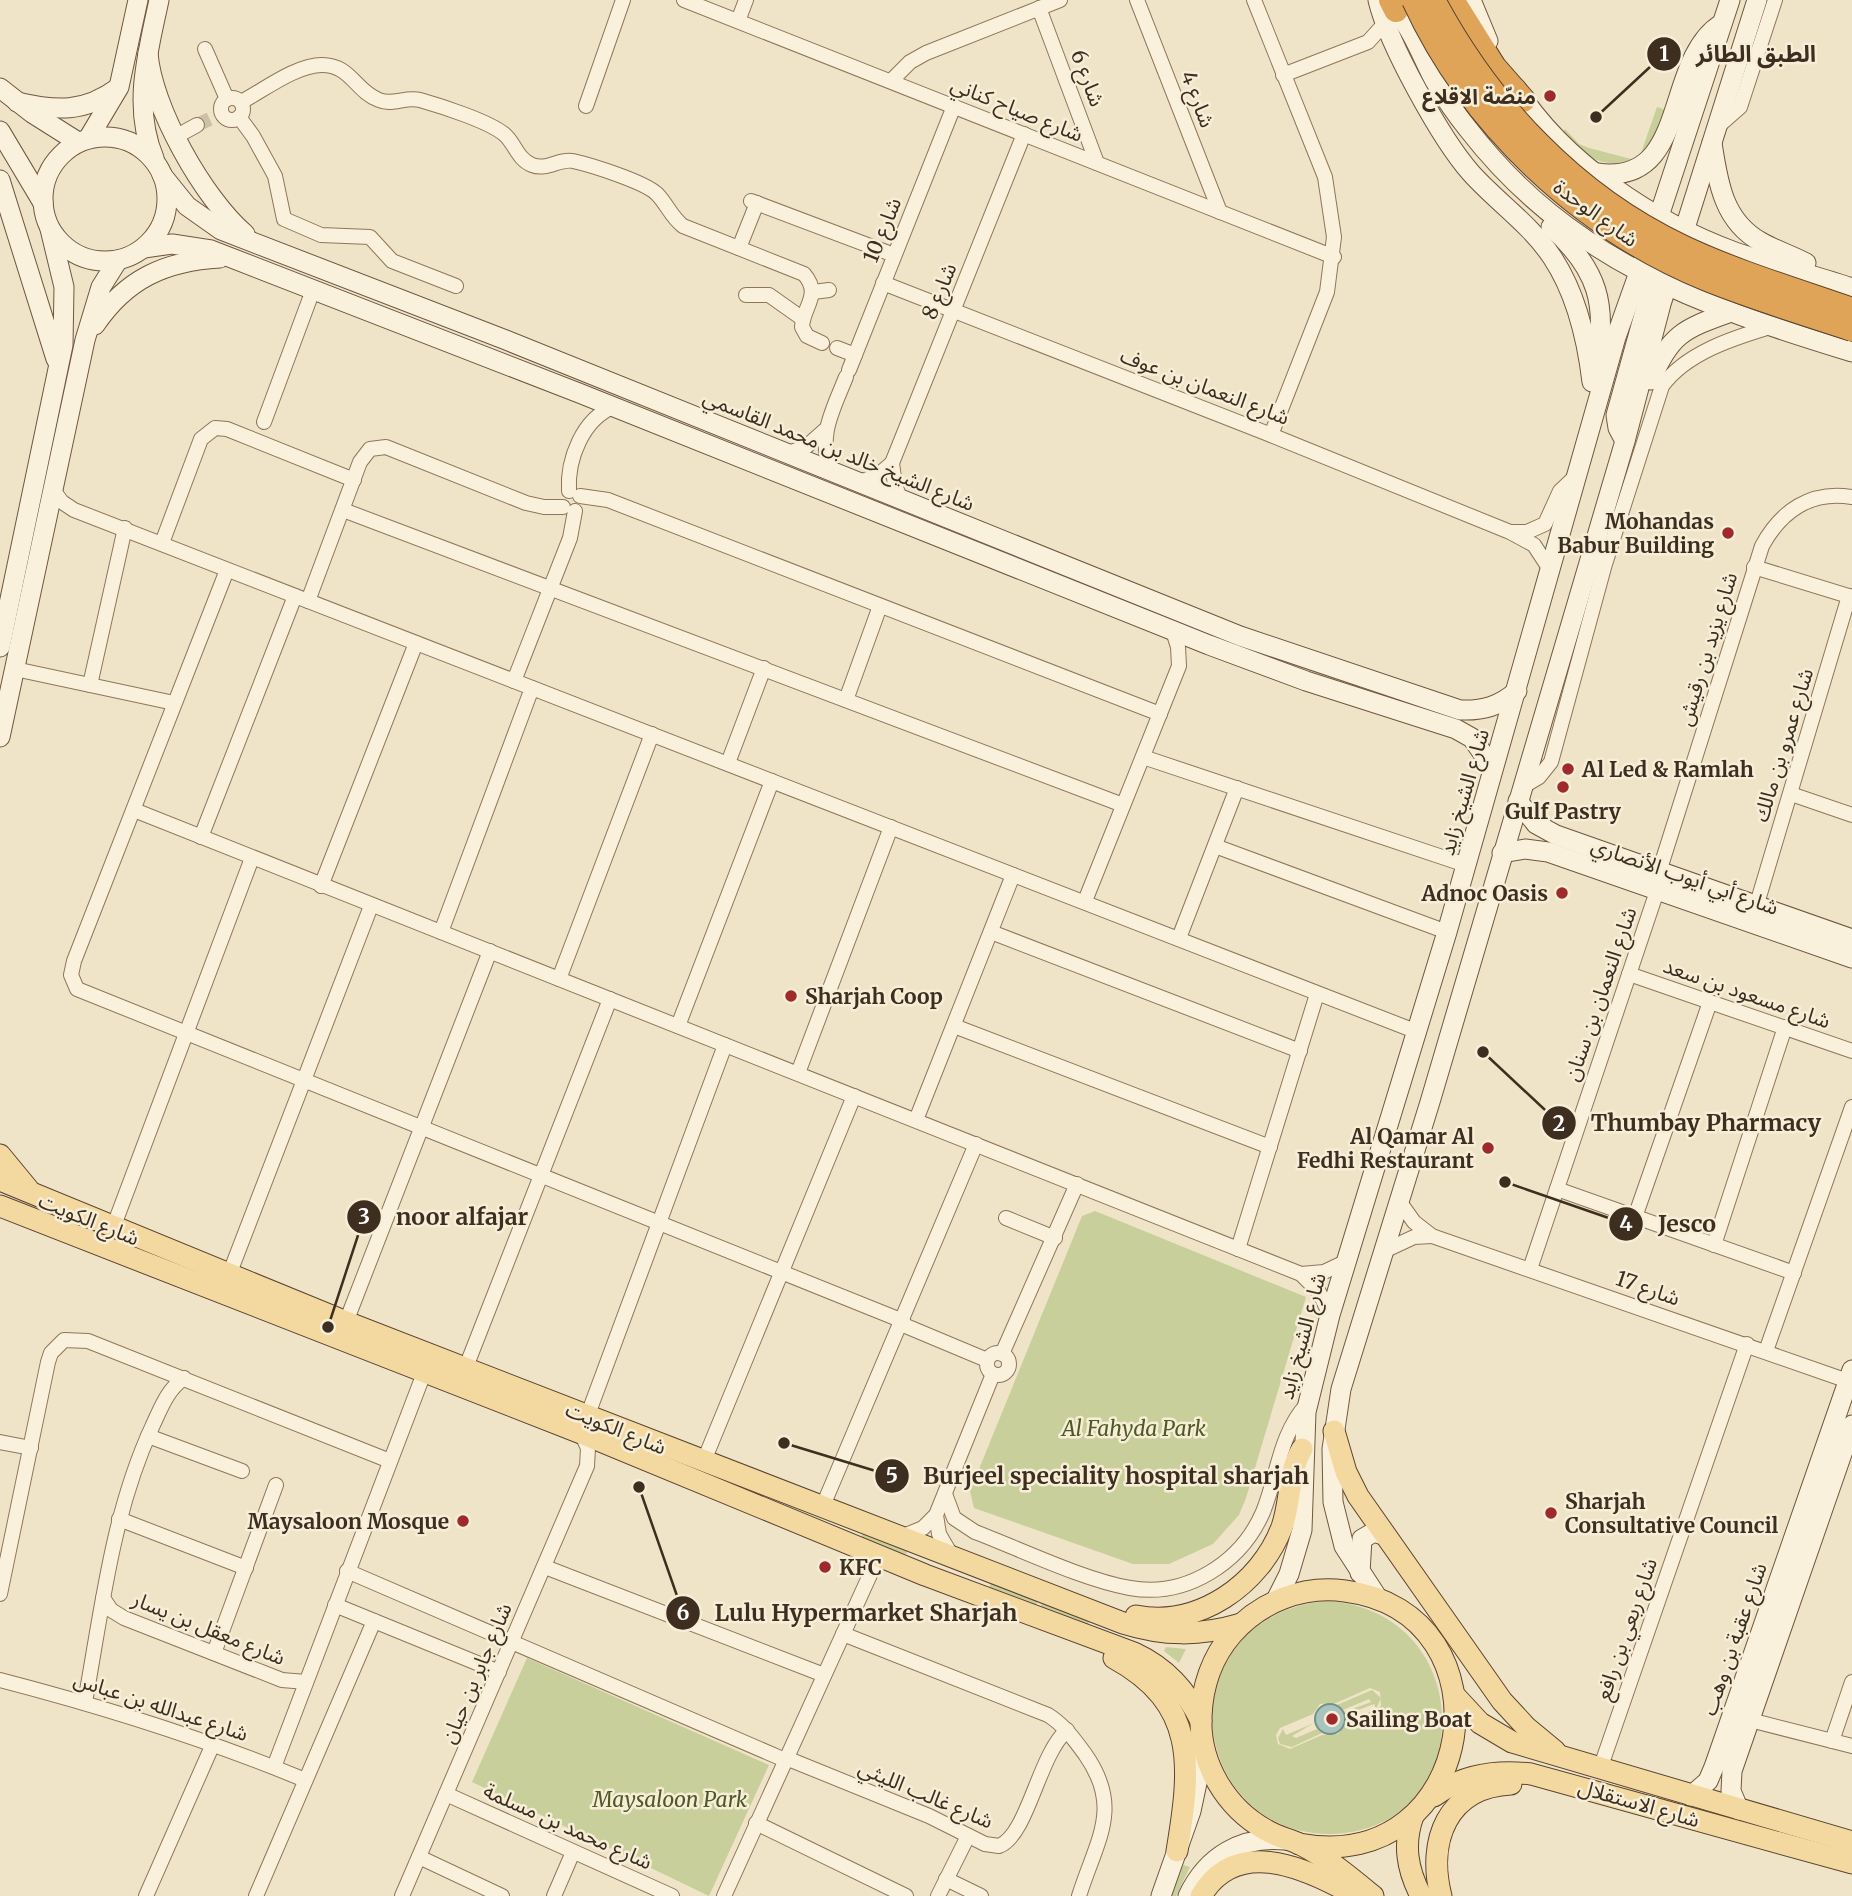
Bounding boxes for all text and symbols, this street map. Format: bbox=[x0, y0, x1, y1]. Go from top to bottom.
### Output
callout: الطبق الطائر bbox=[1647, 32, 1830, 76]
text: الطبق الطائر bbox=[1695, 39, 1816, 69]
text: 1 bbox=[1659, 40, 1669, 67]
street label: شارع 6 bbox=[1063, 46, 1111, 111]
street label: شارع 4 bbox=[1173, 67, 1221, 132]
street label: شارع صياح كناني bbox=[946, 70, 1087, 150]
place label: منصّة الاقلاع bbox=[1422, 83, 1536, 112]
marker: منصّة الاقلاع bbox=[1542, 88, 1558, 104]
street label: شارع الوحدة bbox=[1547, 173, 1644, 254]
street label: شارع 10 bbox=[857, 193, 909, 267]
street label: شارع 8 bbox=[916, 259, 964, 324]
street label: شارع النعمان بن عوف bbox=[1116, 341, 1293, 433]
street label: شارع الشيخ خالد بن محمد القاسمي bbox=[698, 383, 979, 520]
place label: Mohandas Babur Building bbox=[1557, 508, 1714, 559]
marker: Mohandas Babur Building bbox=[1720, 525, 1736, 541]
street label: شارع يزيد بن رقيش bbox=[1671, 569, 1745, 730]
street label: شارع عمرو بن مالك bbox=[1747, 665, 1821, 826]
street label: شارع الشيخ زايد bbox=[1433, 726, 1497, 859]
place label: Al Led & Ramlah bbox=[1581, 756, 1754, 783]
marker: Al Led & Ramlah bbox=[1560, 761, 1576, 777]
marker: Gulf Pastry bbox=[1555, 779, 1571, 795]
place label: Gulf Pastry bbox=[1505, 798, 1622, 825]
street label: شارع أبي أيوب الأنصاري bbox=[1587, 831, 1782, 923]
place label: Adnoc Oasis bbox=[1420, 880, 1548, 907]
marker: Adnoc Oasis bbox=[1554, 885, 1570, 901]
street label: شارع النعمان بن سنان bbox=[1558, 903, 1644, 1085]
street label: شارع مسعود بن سعد bbox=[1659, 952, 1834, 1036]
place label: Sharjah Coop bbox=[805, 983, 943, 1010]
marker: Sharjah Coop bbox=[783, 988, 799, 1004]
callout: Thumbay Pharmacy bbox=[1541, 1101, 1835, 1145]
text: Thumbay Pharmacy bbox=[1591, 1108, 1822, 1137]
text: 2 bbox=[1553, 1110, 1565, 1137]
place label: Al Qamar Al Fedhi Restaurant bbox=[1297, 1123, 1475, 1174]
marker: Al Qamar Al Fedhi Restaurant bbox=[1480, 1140, 1496, 1156]
street label: شارع الكويت bbox=[34, 1187, 143, 1253]
callout: noor alfajar bbox=[346, 1195, 542, 1239]
text: noor alfajar bbox=[396, 1202, 529, 1231]
callout: Jesco bbox=[1608, 1202, 1730, 1246]
text: 3 bbox=[358, 1203, 370, 1230]
text: Jesco bbox=[1657, 1209, 1716, 1238]
text: 4 bbox=[1619, 1210, 1633, 1237]
street label: شارع 17 bbox=[1612, 1264, 1684, 1313]
street label: شارع الشيخ زايد bbox=[1272, 1270, 1334, 1403]
street label: شارع الكويت bbox=[561, 1396, 670, 1462]
park label: Al Fahyda Park bbox=[1060, 1415, 1207, 1442]
callout: Burjeel speciality hospital sharjah bbox=[874, 1454, 1323, 1498]
text: Burjeel speciality hospital sharjah bbox=[923, 1461, 1309, 1490]
text: 5 bbox=[886, 1462, 898, 1489]
place label: Sharjah Consultative Council bbox=[1565, 1488, 1779, 1539]
marker: Sharjah Consultative Council bbox=[1543, 1505, 1559, 1521]
place label: Maysaloon Mosque bbox=[247, 1508, 449, 1535]
marker: Maysaloon Mosque bbox=[455, 1513, 471, 1529]
place label: KFC bbox=[839, 1554, 882, 1581]
street label: شارع ربعي بن رافع bbox=[1589, 1554, 1666, 1705]
marker: KFC bbox=[817, 1559, 833, 1575]
street label: شارع عقبة بن وهب bbox=[1695, 1559, 1775, 1720]
street label: شارع معقل بن يسار bbox=[127, 1585, 289, 1673]
callout: Lulu Hypermarket Sharjah bbox=[666, 1591, 1032, 1635]
text: Lulu Hypermarket Sharjah bbox=[715, 1598, 1017, 1627]
street label: شارع جابر بن حيان bbox=[434, 1599, 520, 1748]
text: 6 bbox=[677, 1599, 690, 1626]
street label: شارع عبدالله بن عباس bbox=[70, 1665, 252, 1749]
place label: Sailing Boat bbox=[1346, 1706, 1472, 1733]
marker: Sailing Boat bbox=[1324, 1711, 1340, 1727]
street label: شارع غالب الليثي bbox=[853, 1753, 997, 1837]
street label: شارع الاستقلال bbox=[1575, 1773, 1703, 1835]
street label: شارع محمد بن مسلمة bbox=[479, 1777, 657, 1877]
park label: Maysaloon Park bbox=[592, 1786, 748, 1813]

